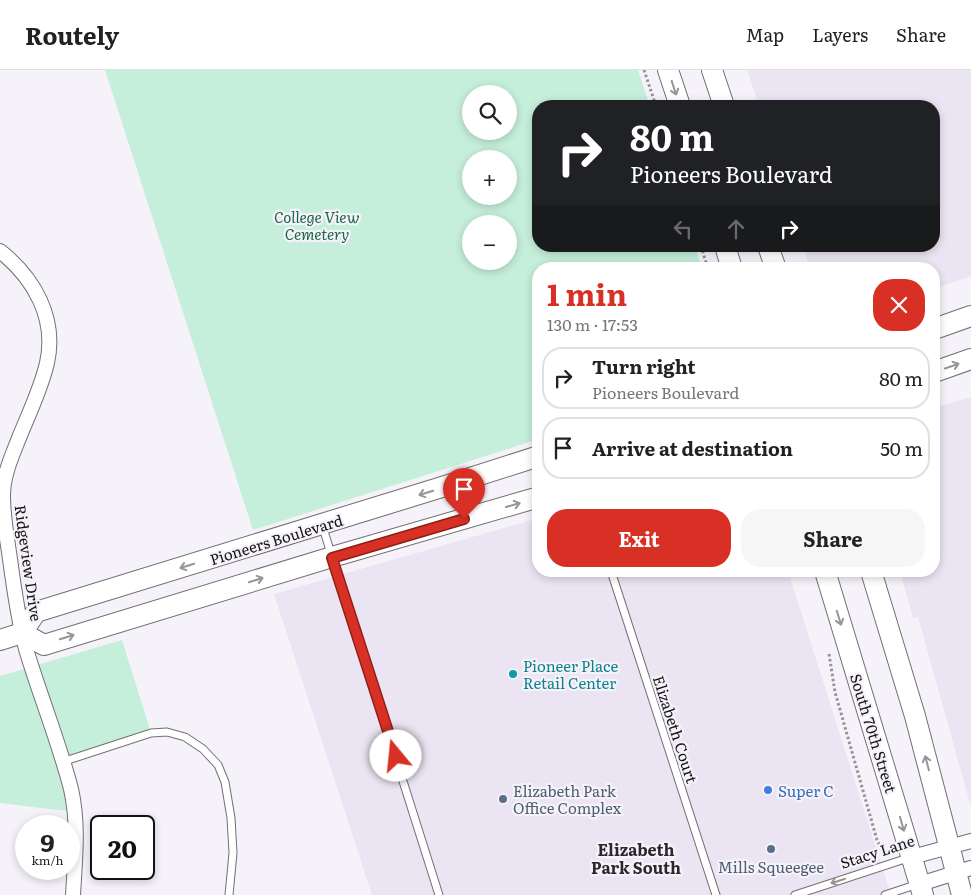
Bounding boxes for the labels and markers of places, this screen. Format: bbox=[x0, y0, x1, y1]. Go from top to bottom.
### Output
pin bbox=[443, 468, 485, 519]
place label: Pioneer Place Retail Center bbox=[523, 654, 618, 694]
marker: Pioneer Place Retail Center bbox=[507, 668, 519, 680]
place label: Elizabeth Park Office Complex bbox=[513, 779, 622, 819]
place label: Super C bbox=[778, 779, 834, 802]
marker: Super C bbox=[762, 784, 774, 796]
marker: Elizabeth Park Office Complex bbox=[497, 793, 509, 805]
marker: Mills Squeegee bbox=[765, 843, 777, 855]
place label: Mills Squeegee bbox=[718, 855, 824, 878]

